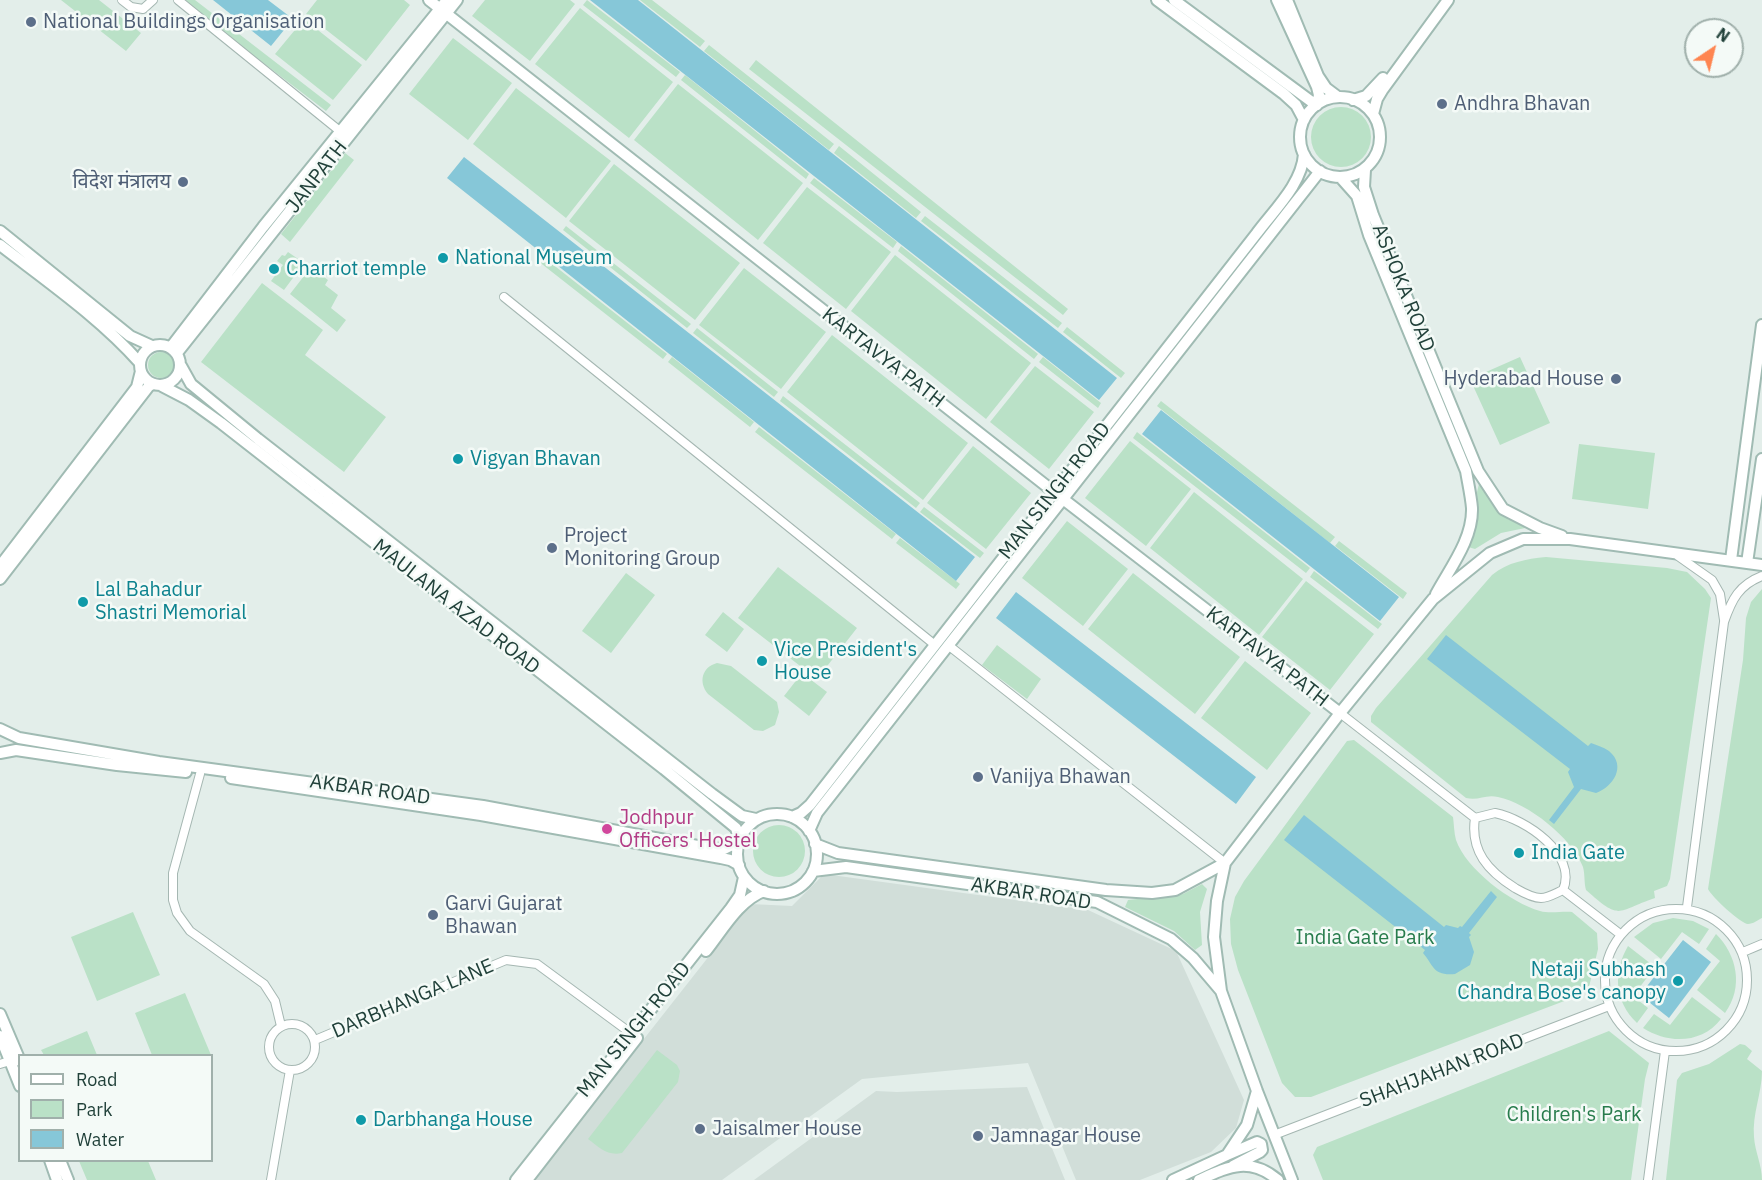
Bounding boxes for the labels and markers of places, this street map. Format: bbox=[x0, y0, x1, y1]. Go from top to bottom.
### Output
place label: National Buildings Organisation bbox=[43, 10, 325, 34]
marker: National Buildings Organisation bbox=[24, 15, 38, 29]
place label: Andhra Bhavan bbox=[1454, 92, 1590, 116]
marker: Andhra Bhavan bbox=[1435, 97, 1449, 111]
place label: विदेश मंत्रालय bbox=[72, 170, 171, 194]
marker: विदेश मंत्रालय bbox=[176, 175, 190, 189]
place label: National Museum bbox=[455, 246, 612, 270]
marker: National Museum bbox=[436, 251, 450, 265]
place label: Charriot temple bbox=[286, 257, 426, 281]
marker: Charriot temple bbox=[267, 262, 281, 276]
place label: Hyderabad House bbox=[1443, 367, 1604, 391]
marker: Hyderabad House bbox=[1609, 372, 1623, 386]
place label: Vigyan Bhavan bbox=[470, 447, 601, 471]
marker: Vigyan Bhavan bbox=[451, 452, 465, 466]
place label: Project Monitoring Group bbox=[564, 524, 720, 571]
marker: Project Monitoring Group bbox=[545, 541, 559, 555]
place label: Lal Bahadur Shastri Memorial bbox=[95, 578, 247, 625]
marker: Lal Bahadur Shastri Memorial bbox=[76, 595, 90, 609]
place label: Vice President's House bbox=[774, 638, 917, 685]
marker: Vice President's House bbox=[755, 654, 769, 668]
place label: Vanijya Bhawan bbox=[990, 765, 1131, 789]
marker: Vanijya Bhawan bbox=[971, 770, 985, 784]
place label: Jodhpur Officers' Hostel bbox=[619, 806, 757, 853]
marker: Jodhpur Officers' Hostel bbox=[600, 822, 614, 836]
place label: India Gate bbox=[1531, 841, 1625, 865]
marker: India Gate bbox=[1512, 846, 1526, 860]
place label: Garvi Gujarat Bhawan bbox=[445, 892, 563, 939]
marker: Garvi Gujarat Bhawan bbox=[426, 908, 440, 922]
place label: Netaji Subhash Chandra Bose's canopy bbox=[1457, 958, 1666, 1005]
marker: Netaji Subhash Chandra Bose's canopy bbox=[1671, 974, 1685, 988]
place label: Darbhanga House bbox=[373, 1108, 533, 1132]
marker: Darbhanga House bbox=[354, 1113, 368, 1127]
place label: Jaisalmer House bbox=[712, 1117, 862, 1141]
marker: Jaisalmer House bbox=[693, 1122, 707, 1136]
place label: Jamnagar House bbox=[990, 1124, 1141, 1148]
marker: Jamnagar House bbox=[971, 1129, 985, 1143]

